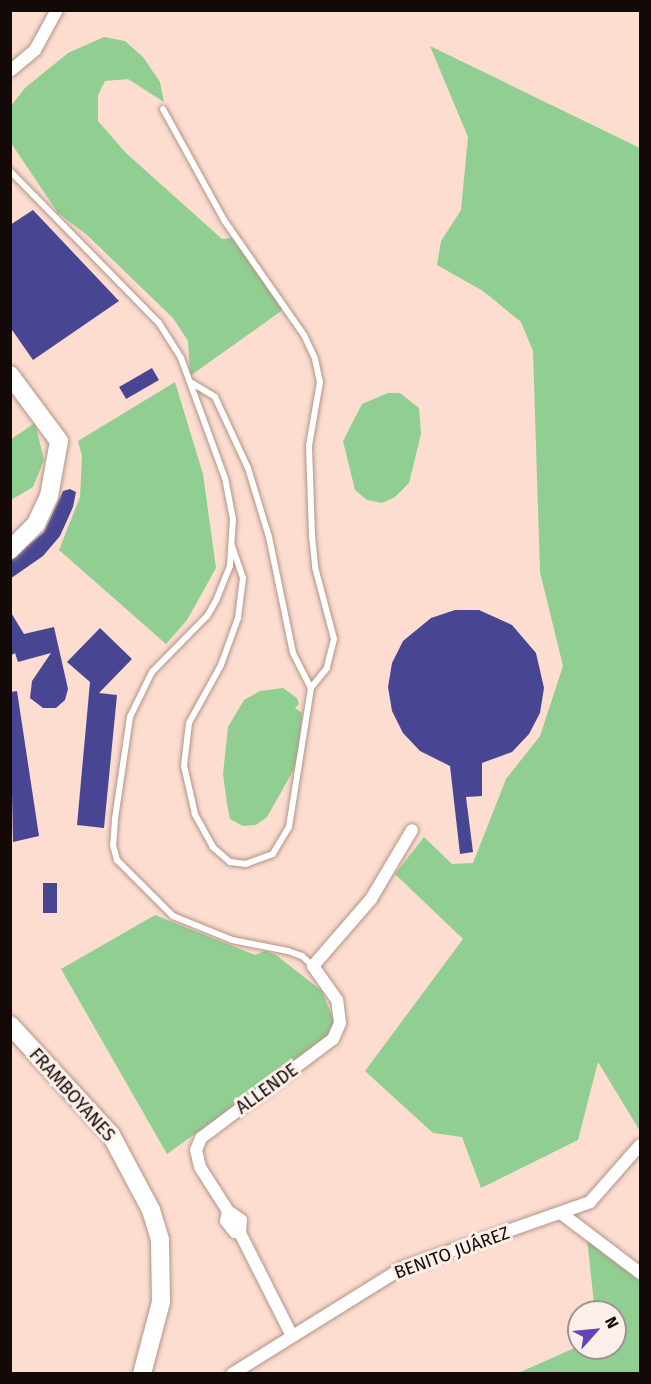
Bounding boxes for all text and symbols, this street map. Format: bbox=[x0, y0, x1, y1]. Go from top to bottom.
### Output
street label: FRAMBOYANES bbox=[25, 1044, 119, 1146]
street label: ALLENDE bbox=[232, 1059, 302, 1119]
street label: BENITO JUÁREZ bbox=[391, 1222, 513, 1284]
north arrow bbox=[567, 1300, 627, 1360]
text: N bbox=[601, 1313, 623, 1332]

